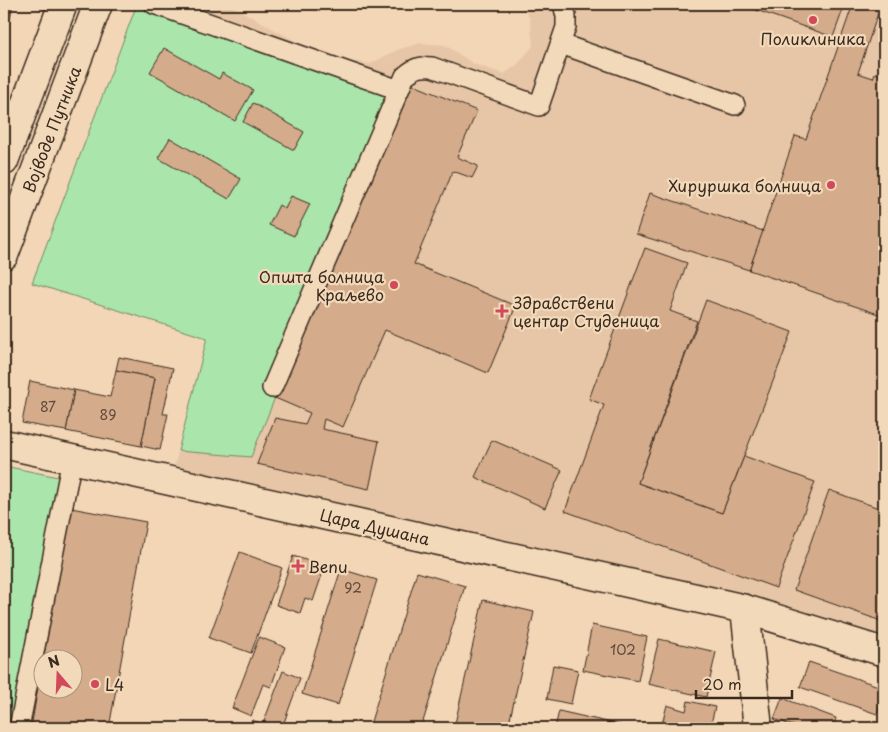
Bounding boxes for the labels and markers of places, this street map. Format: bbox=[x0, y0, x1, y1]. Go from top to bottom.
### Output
marker: Поликлиника bbox=[807, 14, 819, 26]
place label: Поликлиника bbox=[761, 26, 865, 50]
place label: Хируршка болница bbox=[669, 173, 821, 197]
marker: Хируршка болница bbox=[825, 179, 837, 191]
place label: Општа болница Краљево bbox=[259, 264, 384, 306]
marker: Општа болница Краљево bbox=[388, 279, 400, 291]
place label: Здравствени центар Студеница bbox=[512, 290, 659, 332]
marker: Здравствени центар Студеница bbox=[495, 304, 509, 318]
place label: Benu bbox=[308, 554, 348, 578]
marker: Benu bbox=[292, 560, 304, 572]
place label: L4 bbox=[105, 672, 124, 696]
marker: L4 bbox=[89, 678, 101, 690]

